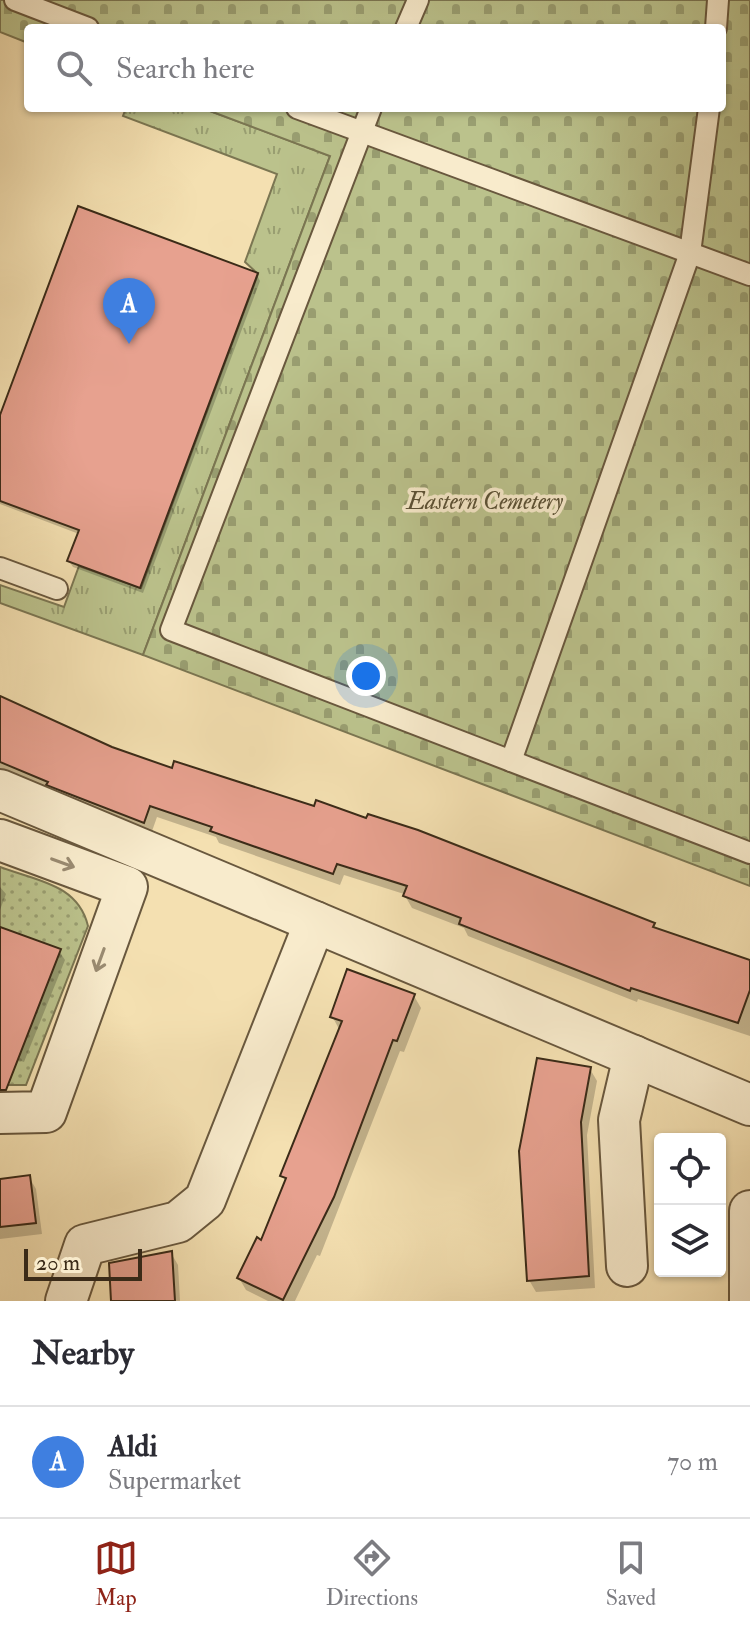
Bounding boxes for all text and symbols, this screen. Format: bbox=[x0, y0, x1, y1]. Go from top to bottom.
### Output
search box bbox=[24, 24, 726, 112]
icon: search bbox=[52, 46, 96, 90]
text: Search here bbox=[116, 50, 255, 87]
pin: A bbox=[103, 278, 155, 344]
park label: Eastern Cemetery bbox=[405, 486, 564, 517]
your location bbox=[346, 656, 386, 696]
one-way arrow bbox=[50, 857, 75, 872]
one-way arrow bbox=[92, 948, 107, 973]
map controls bbox=[654, 1133, 726, 1277]
button: locate bbox=[654, 1133, 726, 1205]
button: layers bbox=[654, 1205, 726, 1277]
scale bar bbox=[24, 1245, 142, 1281]
text: 20 m bbox=[36, 1249, 80, 1277]
text: Nearby bbox=[32, 1332, 134, 1375]
text: Aldi bbox=[108, 1428, 157, 1465]
text: A bbox=[50, 1446, 66, 1478]
text: 70 m bbox=[667, 1446, 718, 1478]
text: Supermarket bbox=[108, 1465, 241, 1497]
tab: Map bbox=[94, 1536, 138, 1612]
tab: Directions bbox=[326, 1536, 418, 1612]
tab: Saved bbox=[606, 1536, 656, 1612]

